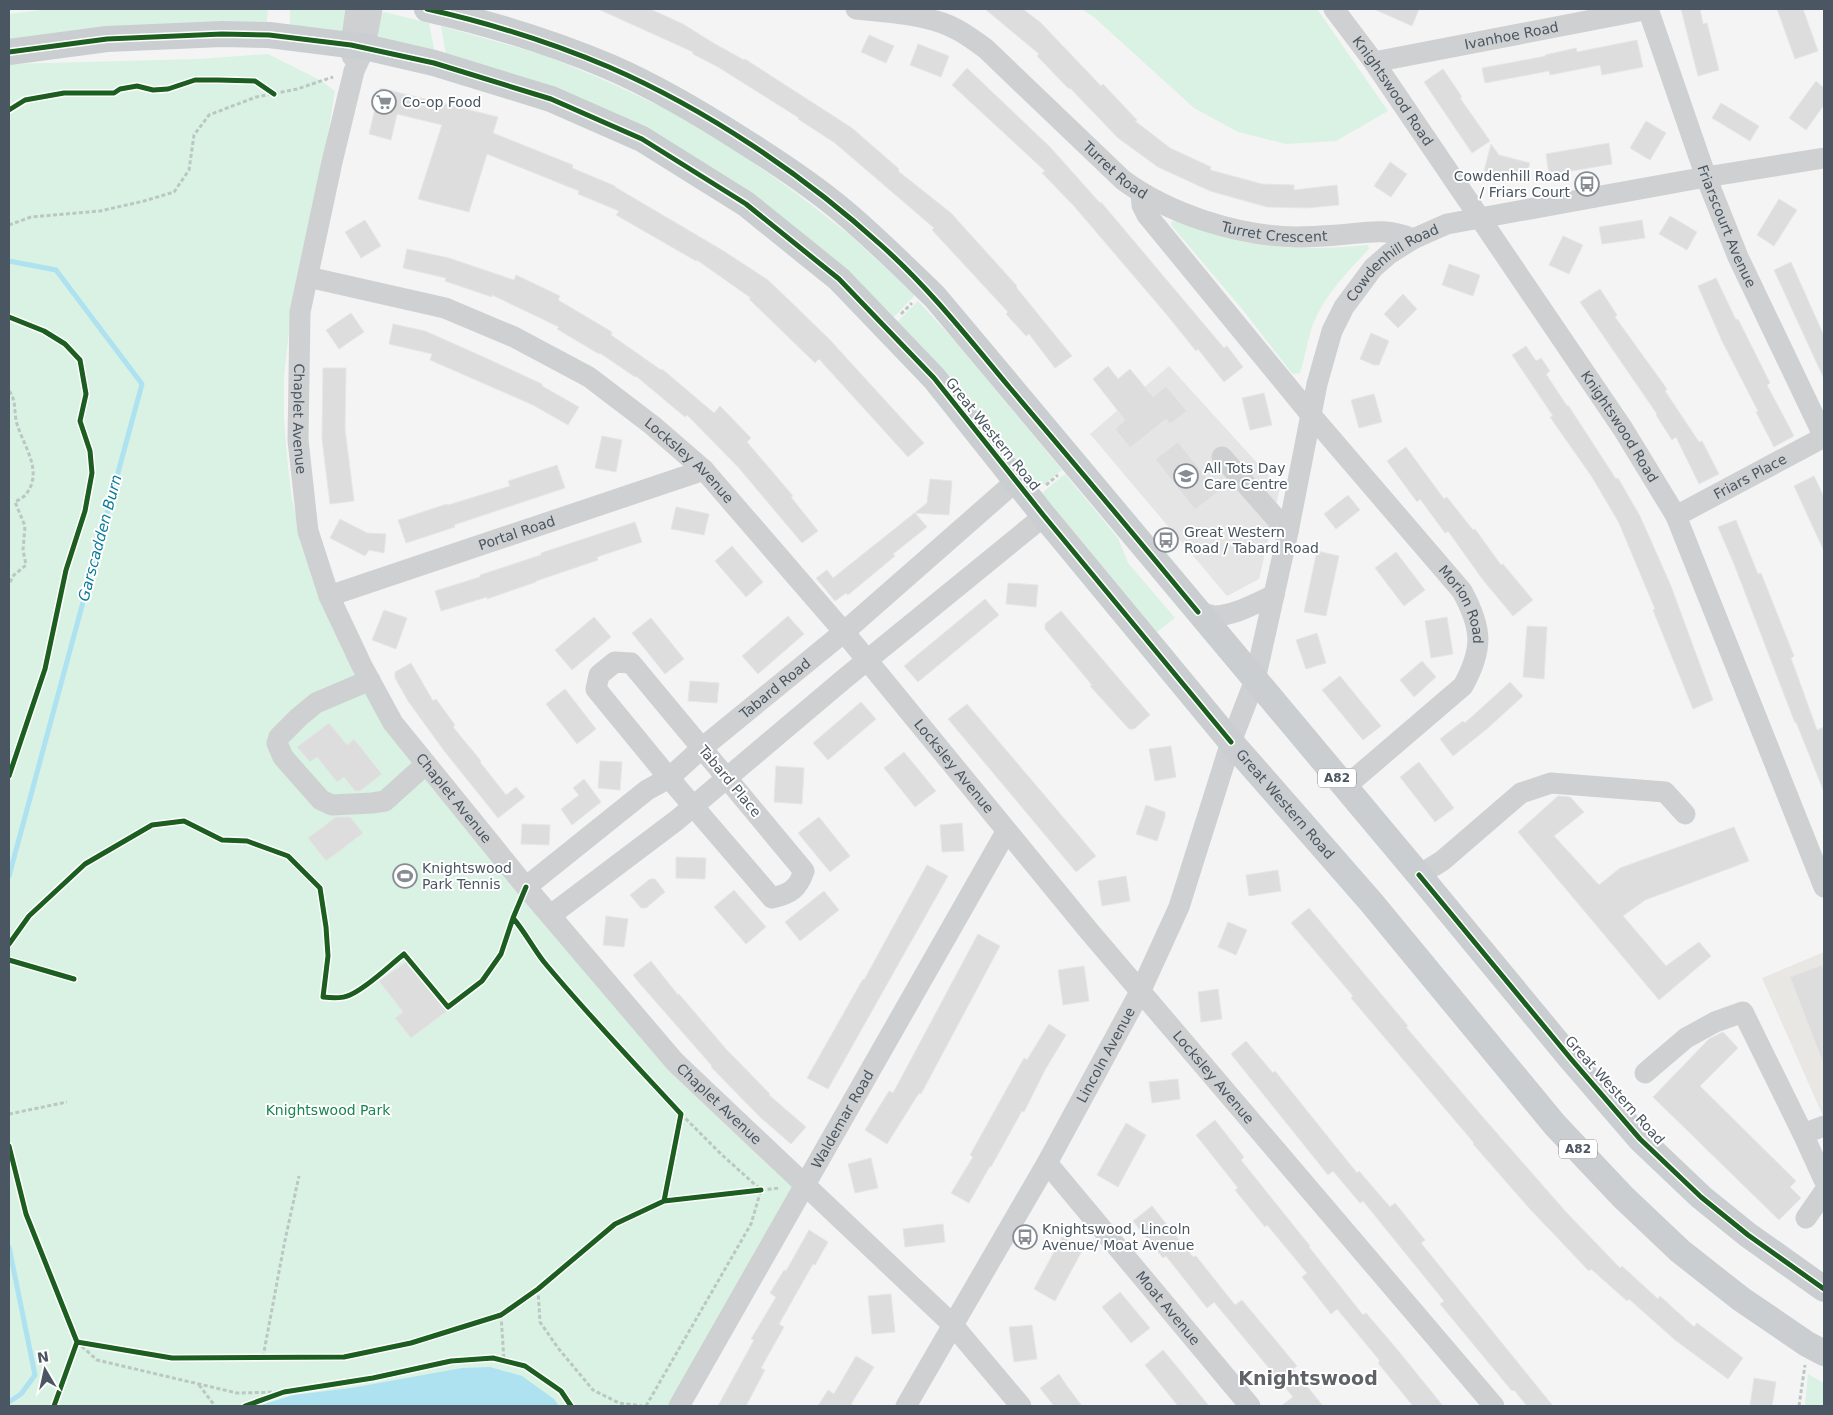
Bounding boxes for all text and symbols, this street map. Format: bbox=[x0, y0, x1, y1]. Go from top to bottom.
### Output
street label: Ivanhoe Road bbox=[1463, 19, 1560, 52]
street label: Knightswood Road bbox=[1349, 33, 1436, 149]
supermarket icon: Co-op Food bbox=[371, 89, 397, 115]
place label: Co-op Food bbox=[402, 94, 481, 110]
street label: Turret Road bbox=[1079, 137, 1150, 202]
street label: Friarscourt Avenue bbox=[1694, 163, 1759, 290]
place label: Cowdenhill Road / Friars Court bbox=[1454, 168, 1571, 200]
bus stop icon: Cowdenhill Road / Friars Court bbox=[1574, 171, 1600, 197]
street label: Turret Crescent bbox=[1219, 218, 1328, 245]
street label: Cowdenhill Road bbox=[1343, 221, 1441, 305]
street label: Chaplet Avenue bbox=[290, 363, 310, 475]
street label: Knightswood Road bbox=[1578, 368, 1662, 485]
street label: Great Western Road bbox=[943, 374, 1043, 494]
street label: Locksley Avenue bbox=[642, 415, 737, 506]
street label: Friars Place bbox=[1711, 451, 1789, 502]
place label: All Tots Day Care Centre bbox=[1204, 460, 1288, 492]
school or university icon: All Tots Day Care Centre bbox=[1173, 463, 1199, 489]
water label: Garscadden Burn bbox=[74, 473, 126, 603]
street label: Portal Road bbox=[476, 513, 557, 553]
place label: Great Western Road / Tabard Road bbox=[1184, 524, 1319, 556]
bus stop icon: Great Western Road / Tabard Road bbox=[1153, 527, 1179, 553]
street label: Morion Road bbox=[1435, 562, 1486, 644]
street label: Tabard Road bbox=[736, 655, 813, 723]
street label: Locksley Avenue bbox=[911, 716, 997, 816]
street label: Tabard Place bbox=[695, 741, 765, 820]
street label: Great Western Road bbox=[1233, 746, 1338, 862]
street label: Chaplet Avenue bbox=[413, 750, 495, 846]
road number: A82 bbox=[1318, 768, 1356, 788]
place label: Knightswood Park Tennis bbox=[422, 860, 512, 892]
sports icon: Knightswood Park Tennis bbox=[392, 863, 418, 889]
street label: Lincoln Avenue bbox=[1073, 1004, 1138, 1105]
street label: Locksley Avenue bbox=[1170, 1028, 1258, 1127]
street label: Great Western Road bbox=[1562, 1032, 1668, 1148]
street label: Chaplet Avenue bbox=[673, 1060, 765, 1148]
street label: Waldemar Road bbox=[808, 1067, 877, 1171]
park label: Knightswood Park bbox=[266, 1102, 391, 1118]
road number: A82 bbox=[1559, 1140, 1597, 1158]
place label: Knightswood, Lincoln Avenue/ Moat Avenue bbox=[1042, 1221, 1194, 1253]
bus stop icon: Knightswood, Lincoln Avenue/ Moat Avenue bbox=[1012, 1224, 1038, 1250]
street label: Moat Avenue bbox=[1133, 1268, 1204, 1348]
north arrow bbox=[20, 1345, 70, 1395]
text: N bbox=[36, 1348, 50, 1366]
district label: Knightswood bbox=[1238, 1367, 1378, 1389]

